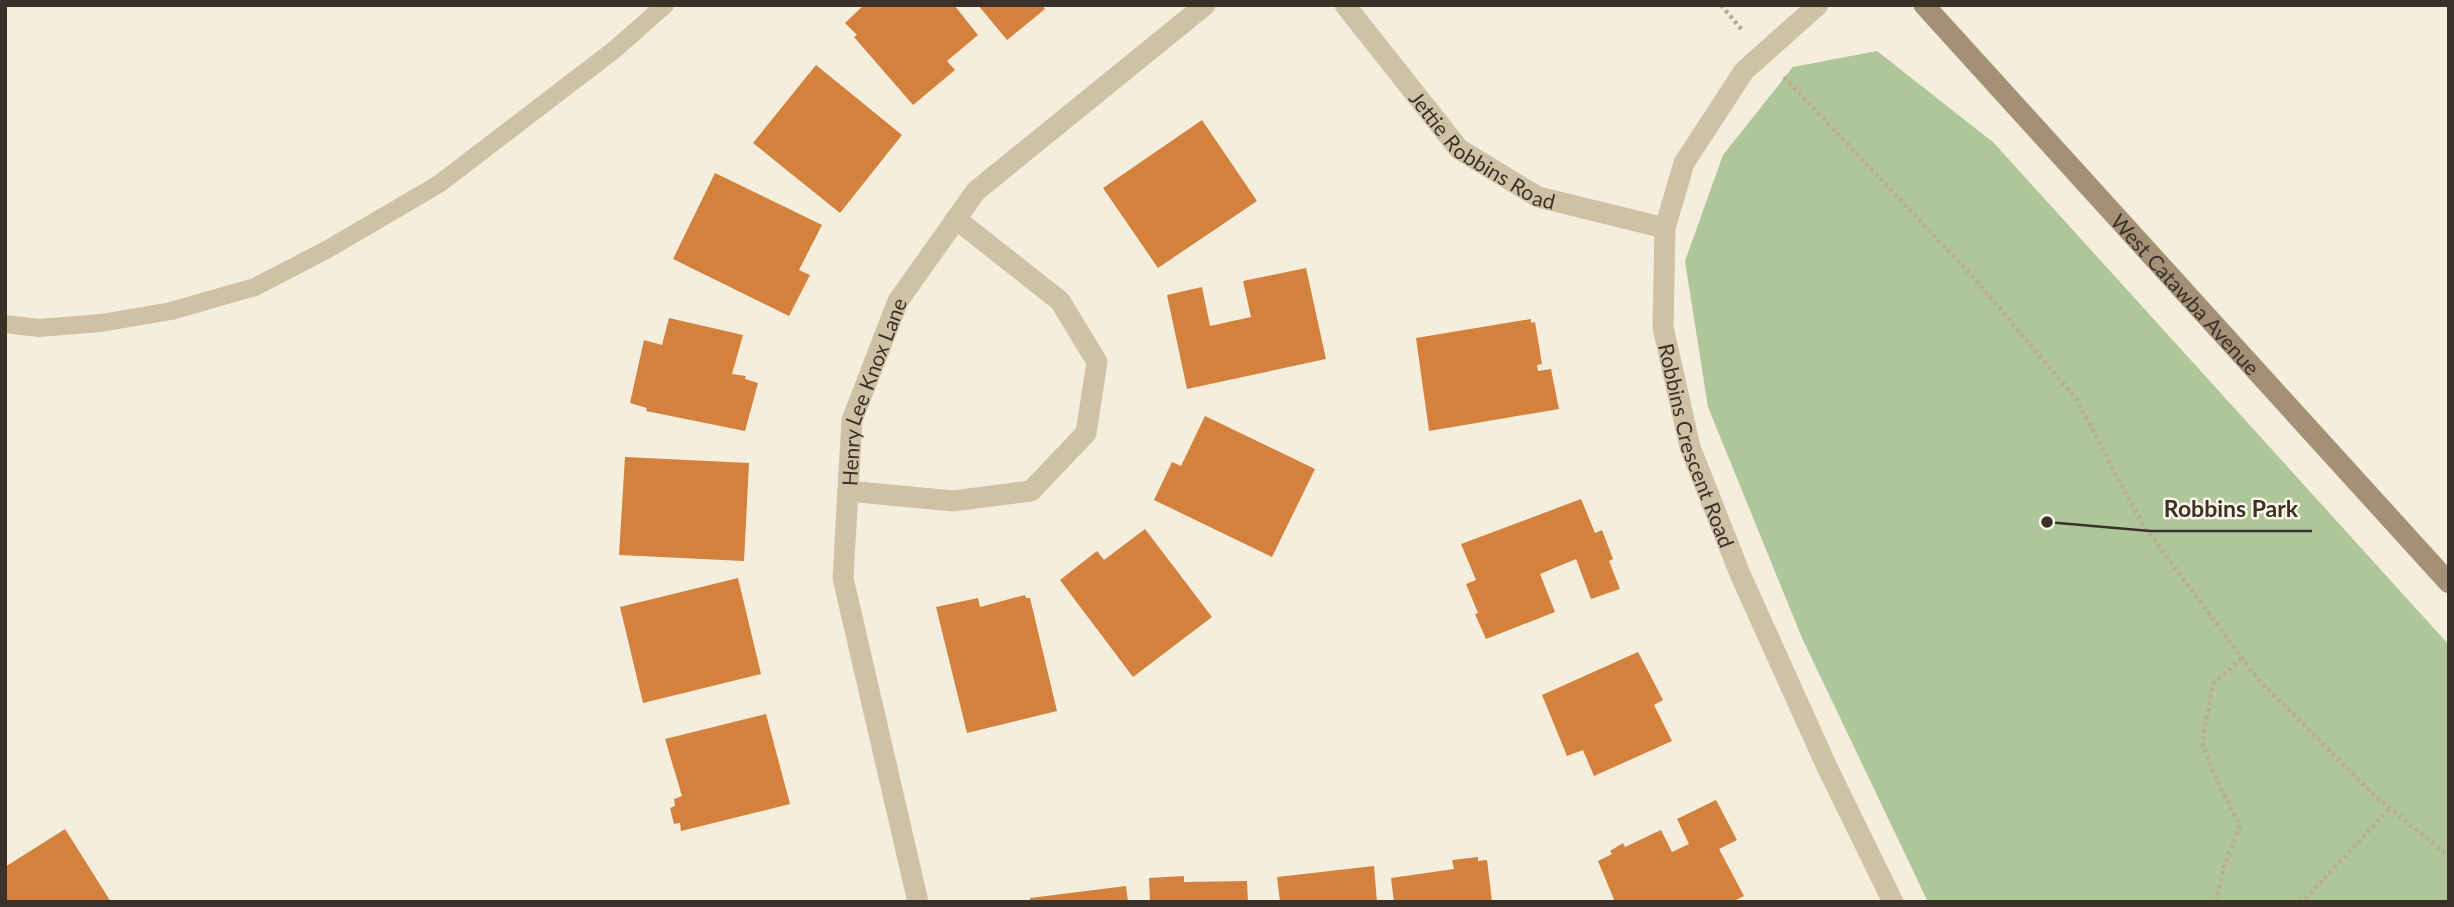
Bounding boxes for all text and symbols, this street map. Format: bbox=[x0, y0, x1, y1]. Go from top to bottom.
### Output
street label: Jettie Robbins Road bbox=[1405, 85, 1558, 213]
street label: West Catawba Avenue bbox=[2107, 208, 2266, 379]
street label: Henry Lee Knox Lane bbox=[836, 294, 911, 487]
street label: Robbins Crescent Road bbox=[1655, 341, 1741, 551]
callout: Robbins Park bbox=[2150, 487, 2312, 531]
text: Robbins Park bbox=[2164, 494, 2299, 522]

